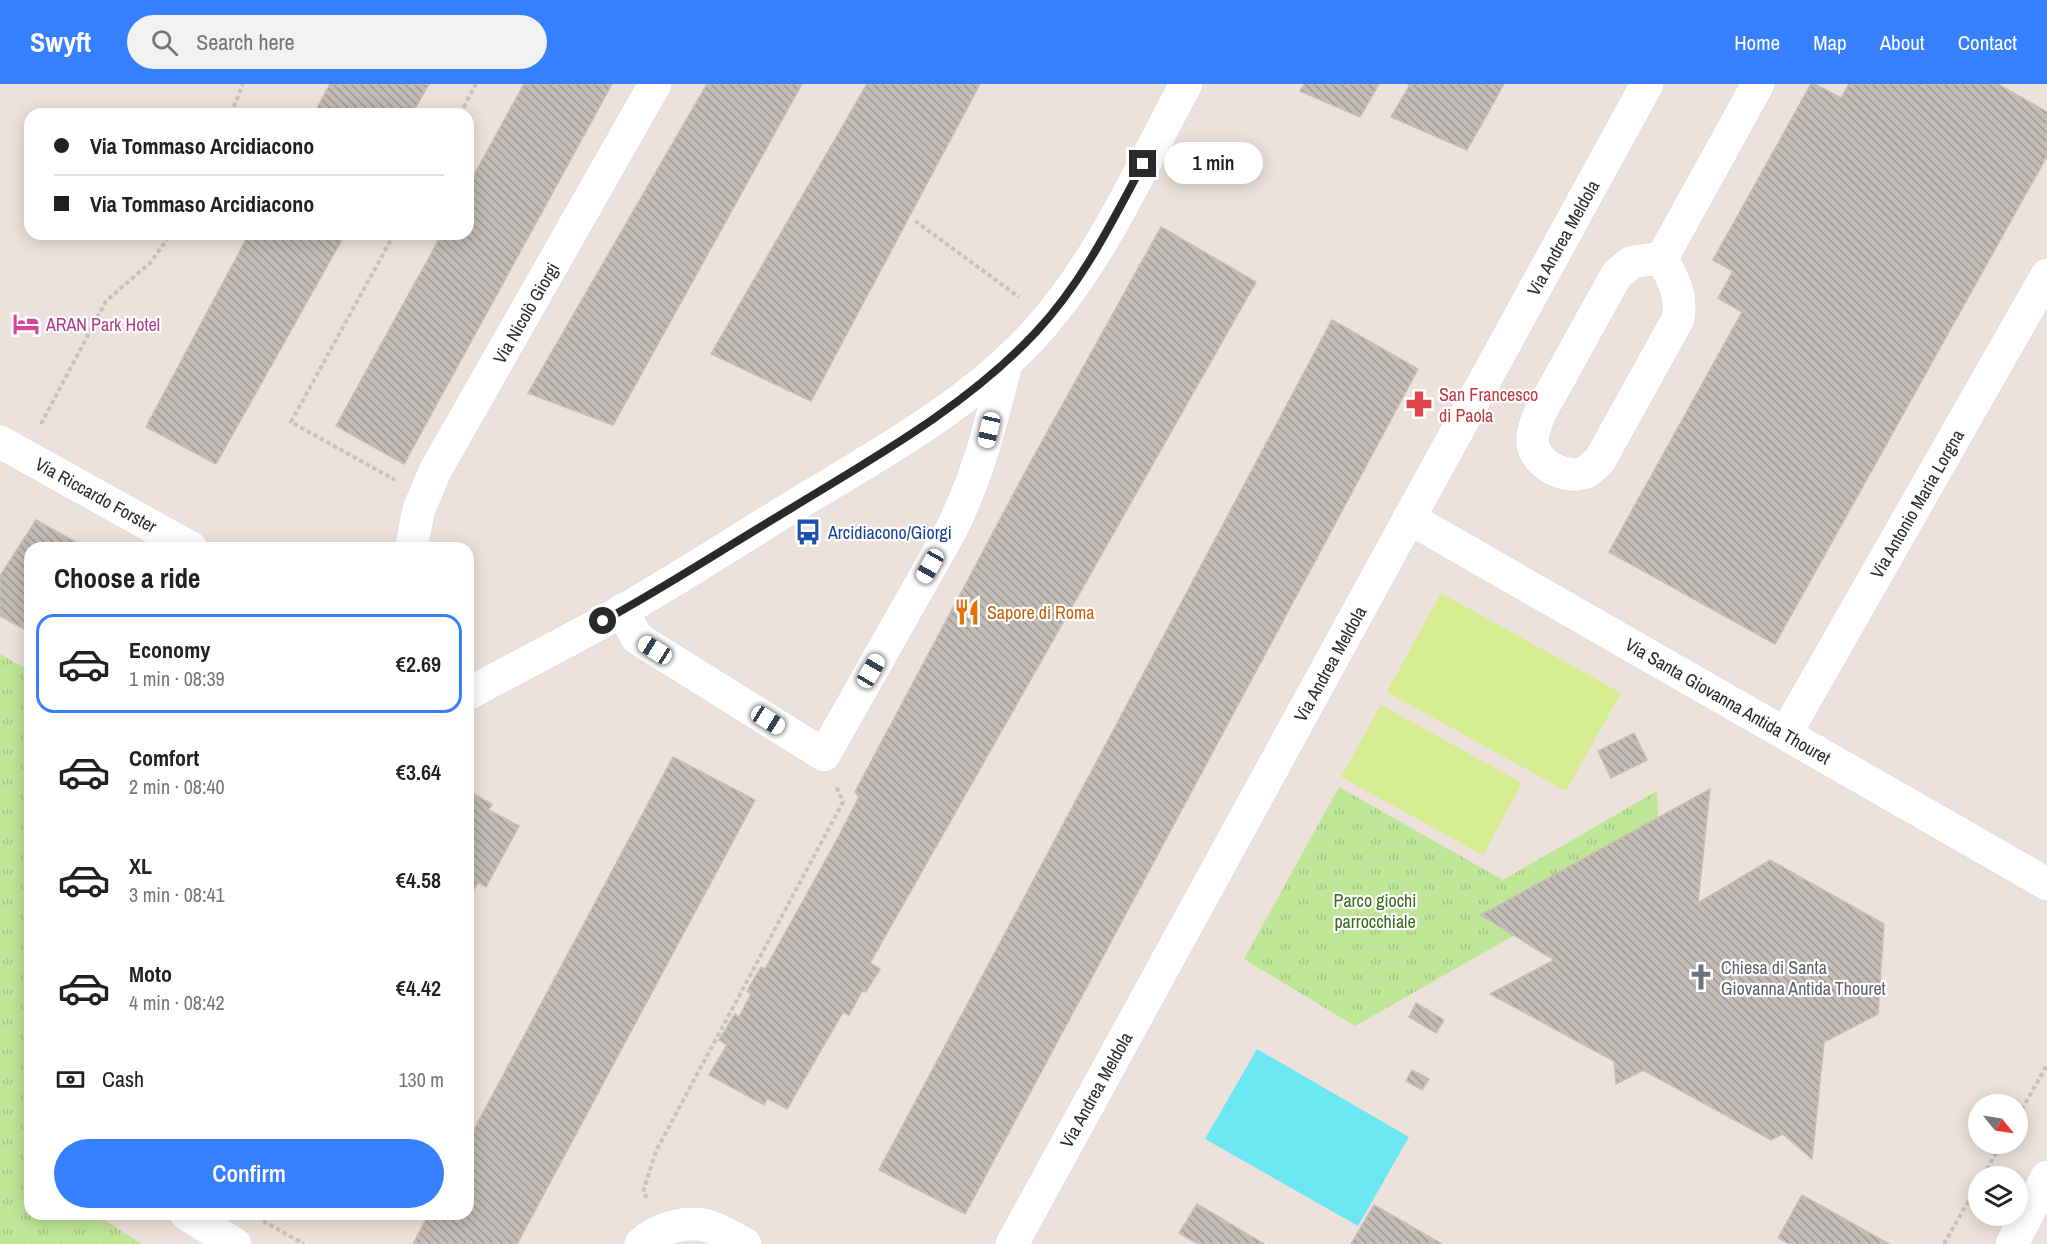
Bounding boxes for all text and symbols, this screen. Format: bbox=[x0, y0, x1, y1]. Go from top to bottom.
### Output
search box bbox=[127, 15, 547, 69]
text: Swyft bbox=[30, 23, 91, 61]
icon: search bbox=[148, 26, 181, 59]
text: Search here bbox=[196, 27, 295, 57]
text: Home bbox=[1734, 28, 1780, 57]
text: Map bbox=[1813, 28, 1847, 57]
text: About bbox=[1880, 28, 1925, 57]
text: Contact bbox=[1958, 28, 2017, 57]
text: Via Tommaso Arcidiacono bbox=[90, 131, 314, 161]
callout: 1 min bbox=[1164, 143, 1263, 185]
text: 1 min bbox=[1192, 149, 1235, 176]
route end bbox=[1129, 150, 1156, 177]
street label: Via Andrea Meldola bbox=[1521, 176, 1605, 300]
text: Via Tommaso Arcidiacono bbox=[90, 189, 314, 219]
street label: Via Nicolò Giorgi bbox=[487, 258, 565, 368]
hotel icon: ARAN Park Hotel bbox=[11, 309, 41, 339]
place label: ARAN Park Hotel bbox=[45, 312, 160, 337]
place label: San Francesco di Paola bbox=[1439, 382, 1538, 428]
pharmacy icon: San Francesco di Paola bbox=[1404, 389, 1434, 419]
car bbox=[976, 410, 1002, 450]
street label: Via Antonio Maria Lorgna bbox=[1864, 425, 1970, 583]
street label: Via Riccardo Forster bbox=[31, 451, 161, 539]
bus stop icon: Arcidiacono/Giorgi bbox=[793, 517, 823, 547]
place label: Arcidiacono/Giorgi bbox=[827, 520, 952, 545]
car bbox=[913, 546, 947, 586]
text: Choose a ride bbox=[54, 560, 200, 596]
restaurant icon: Sapore di Roma bbox=[952, 597, 982, 627]
place label: Sapore di Roma bbox=[987, 600, 1094, 625]
street label: Via Andrea Meldola bbox=[1288, 602, 1372, 726]
route start bbox=[589, 607, 616, 634]
street label: Via Santa Giovanna Antida Thouret bbox=[1621, 632, 1835, 770]
car bbox=[635, 633, 675, 667]
text: Economy bbox=[129, 635, 210, 665]
icon: car bbox=[57, 637, 111, 691]
text: €2.69 bbox=[396, 649, 441, 679]
car bbox=[854, 651, 888, 691]
text: 1 min · 08:39 bbox=[129, 665, 225, 692]
car bbox=[748, 703, 788, 737]
text: Comfort bbox=[129, 743, 199, 773]
icon: car bbox=[57, 745, 111, 799]
text: €3.64 bbox=[396, 757, 441, 787]
text: 2 min · 08:40 bbox=[129, 773, 225, 800]
text: XL bbox=[129, 851, 152, 881]
icon: car bbox=[57, 853, 111, 907]
text: €4.58 bbox=[396, 865, 441, 895]
text: 3 min · 08:41 bbox=[129, 881, 225, 908]
park label: Parco giochi parrocchiale bbox=[1334, 888, 1416, 934]
place label: Chiesa di Santa Giovanna Antida Thouret bbox=[1721, 955, 1886, 1001]
text: Moto bbox=[129, 959, 172, 989]
icon: car bbox=[57, 961, 111, 1015]
church icon: Chiesa di Santa Giovanna Antida Thouret bbox=[1686, 962, 1716, 992]
text: €4.42 bbox=[396, 973, 441, 1003]
text: 4 min · 08:42 bbox=[129, 989, 225, 1016]
street label: Via Andrea Meldola bbox=[1054, 1028, 1138, 1152]
icon: cash bbox=[54, 1063, 87, 1096]
text: Cash bbox=[102, 1064, 144, 1094]
text: 130 m bbox=[398, 1066, 444, 1093]
north arrow bbox=[1968, 1094, 2028, 1154]
map controls bbox=[1968, 1094, 2028, 1226]
button: Confirm bbox=[54, 1139, 444, 1208]
button: layers bbox=[1968, 1166, 2028, 1226]

